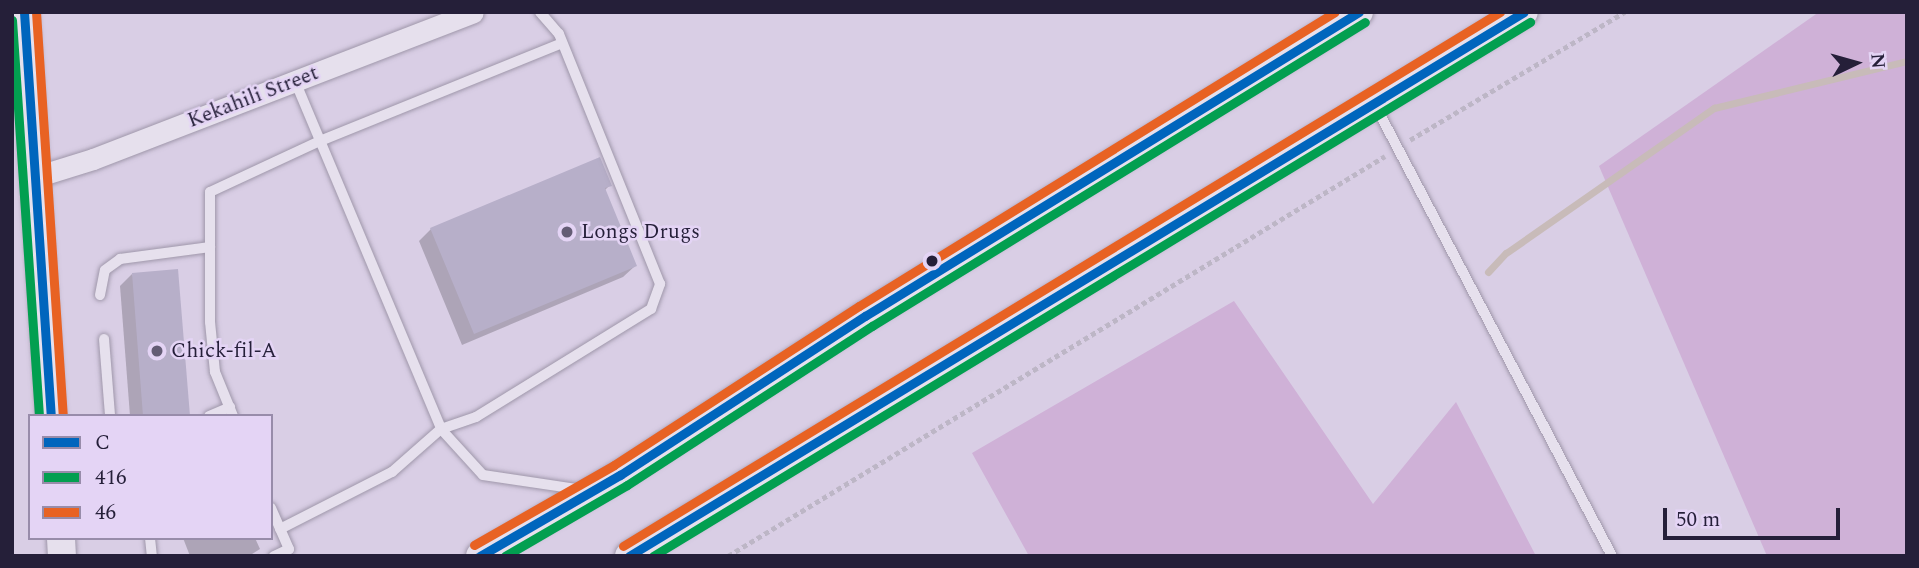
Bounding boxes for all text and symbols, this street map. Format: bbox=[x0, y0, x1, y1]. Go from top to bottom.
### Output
north arrow bbox=[1821, 28, 1891, 98]
text: N bbox=[1862, 52, 1893, 70]
street label: Kekahili Street bbox=[184, 60, 322, 134]
place label: Longs Drugs bbox=[581, 219, 700, 245]
marker: Longs Drugs bbox=[559, 224, 575, 240]
unlabelled marker bbox=[925, 254, 939, 268]
place label: Chick-fil-A bbox=[171, 338, 277, 364]
marker: Chick-fil-A bbox=[149, 343, 165, 359]
legend bbox=[28, 414, 273, 540]
text: C bbox=[95, 427, 110, 459]
text: 416 bbox=[95, 462, 127, 494]
scale bar bbox=[1667, 494, 1844, 538]
text: 46 bbox=[95, 497, 116, 529]
text: 50 m bbox=[1676, 504, 1720, 536]

